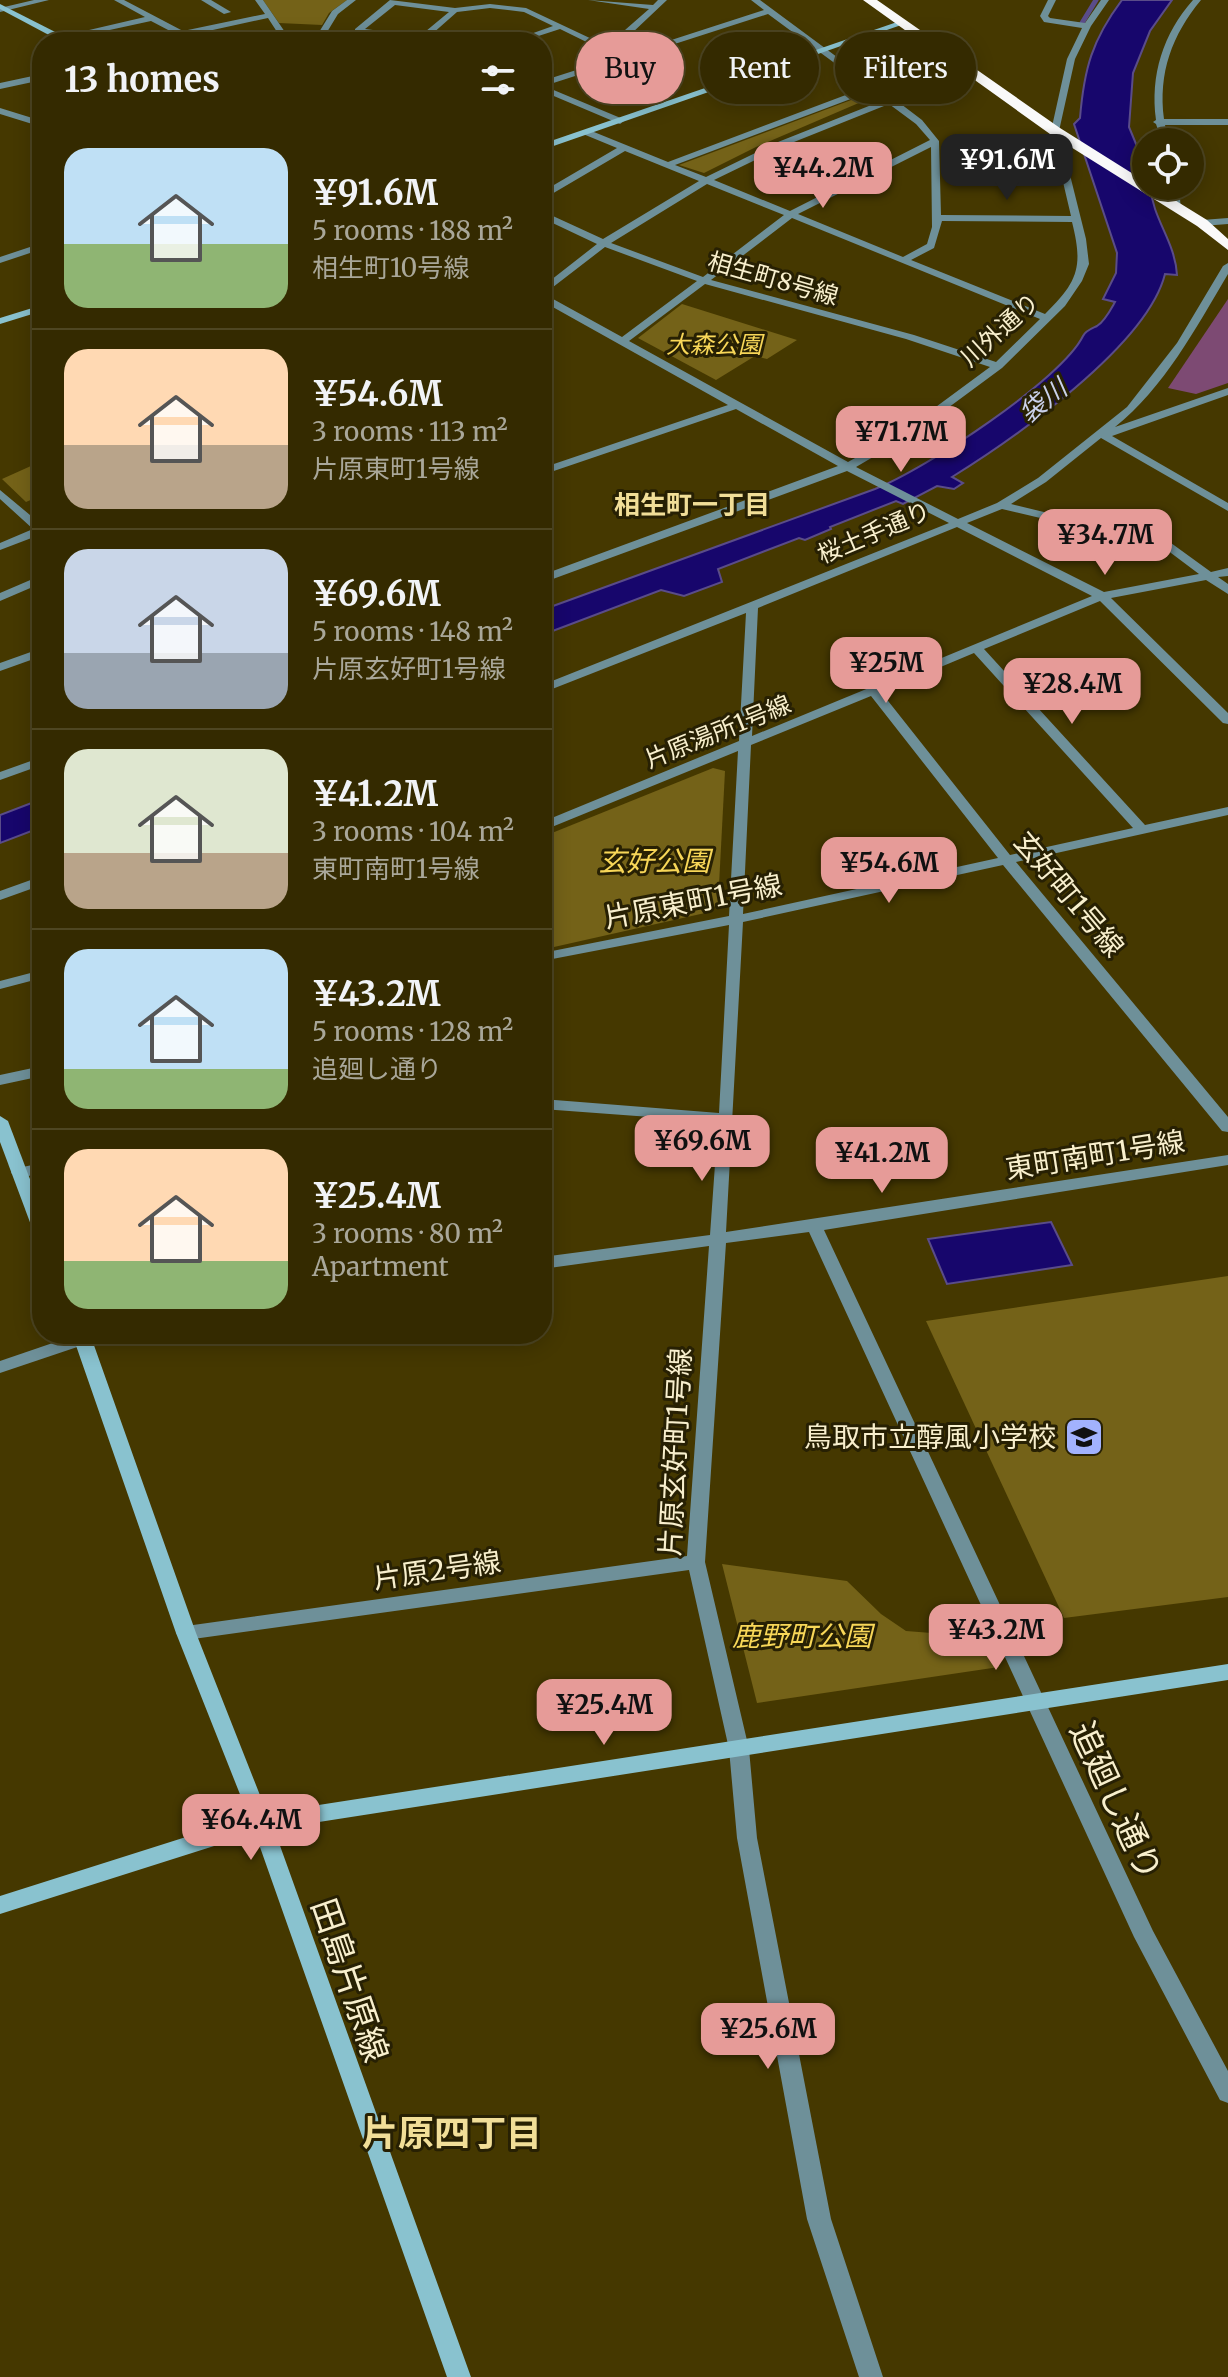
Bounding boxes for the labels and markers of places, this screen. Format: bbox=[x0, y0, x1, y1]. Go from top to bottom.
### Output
pin: ¥91.6M bbox=[942, 134, 1072, 202]
pin: ¥44.2M bbox=[758, 142, 888, 210]
pin: ¥71.7M bbox=[836, 406, 966, 474]
pin: ¥34.7M bbox=[1040, 509, 1170, 577]
pin: ¥25M bbox=[839, 637, 933, 705]
pin: ¥28.4M bbox=[1007, 658, 1137, 726]
pin: ¥54.6M bbox=[824, 837, 954, 905]
pin: ¥69.6M bbox=[637, 1115, 767, 1183]
pin: ¥41.2M bbox=[817, 1127, 947, 1195]
school or university icon: 鳥取市立醇風小学校 bbox=[1063, 1416, 1105, 1458]
place label: 鳥取市立醇風小学校 bbox=[804, 1419, 1056, 1455]
pin: ¥43.2M bbox=[931, 1604, 1061, 1672]
pin: ¥25.4M bbox=[539, 1679, 669, 1747]
pin: ¥64.4M bbox=[186, 1794, 316, 1862]
pin: ¥25.6M bbox=[703, 2003, 833, 2071]

